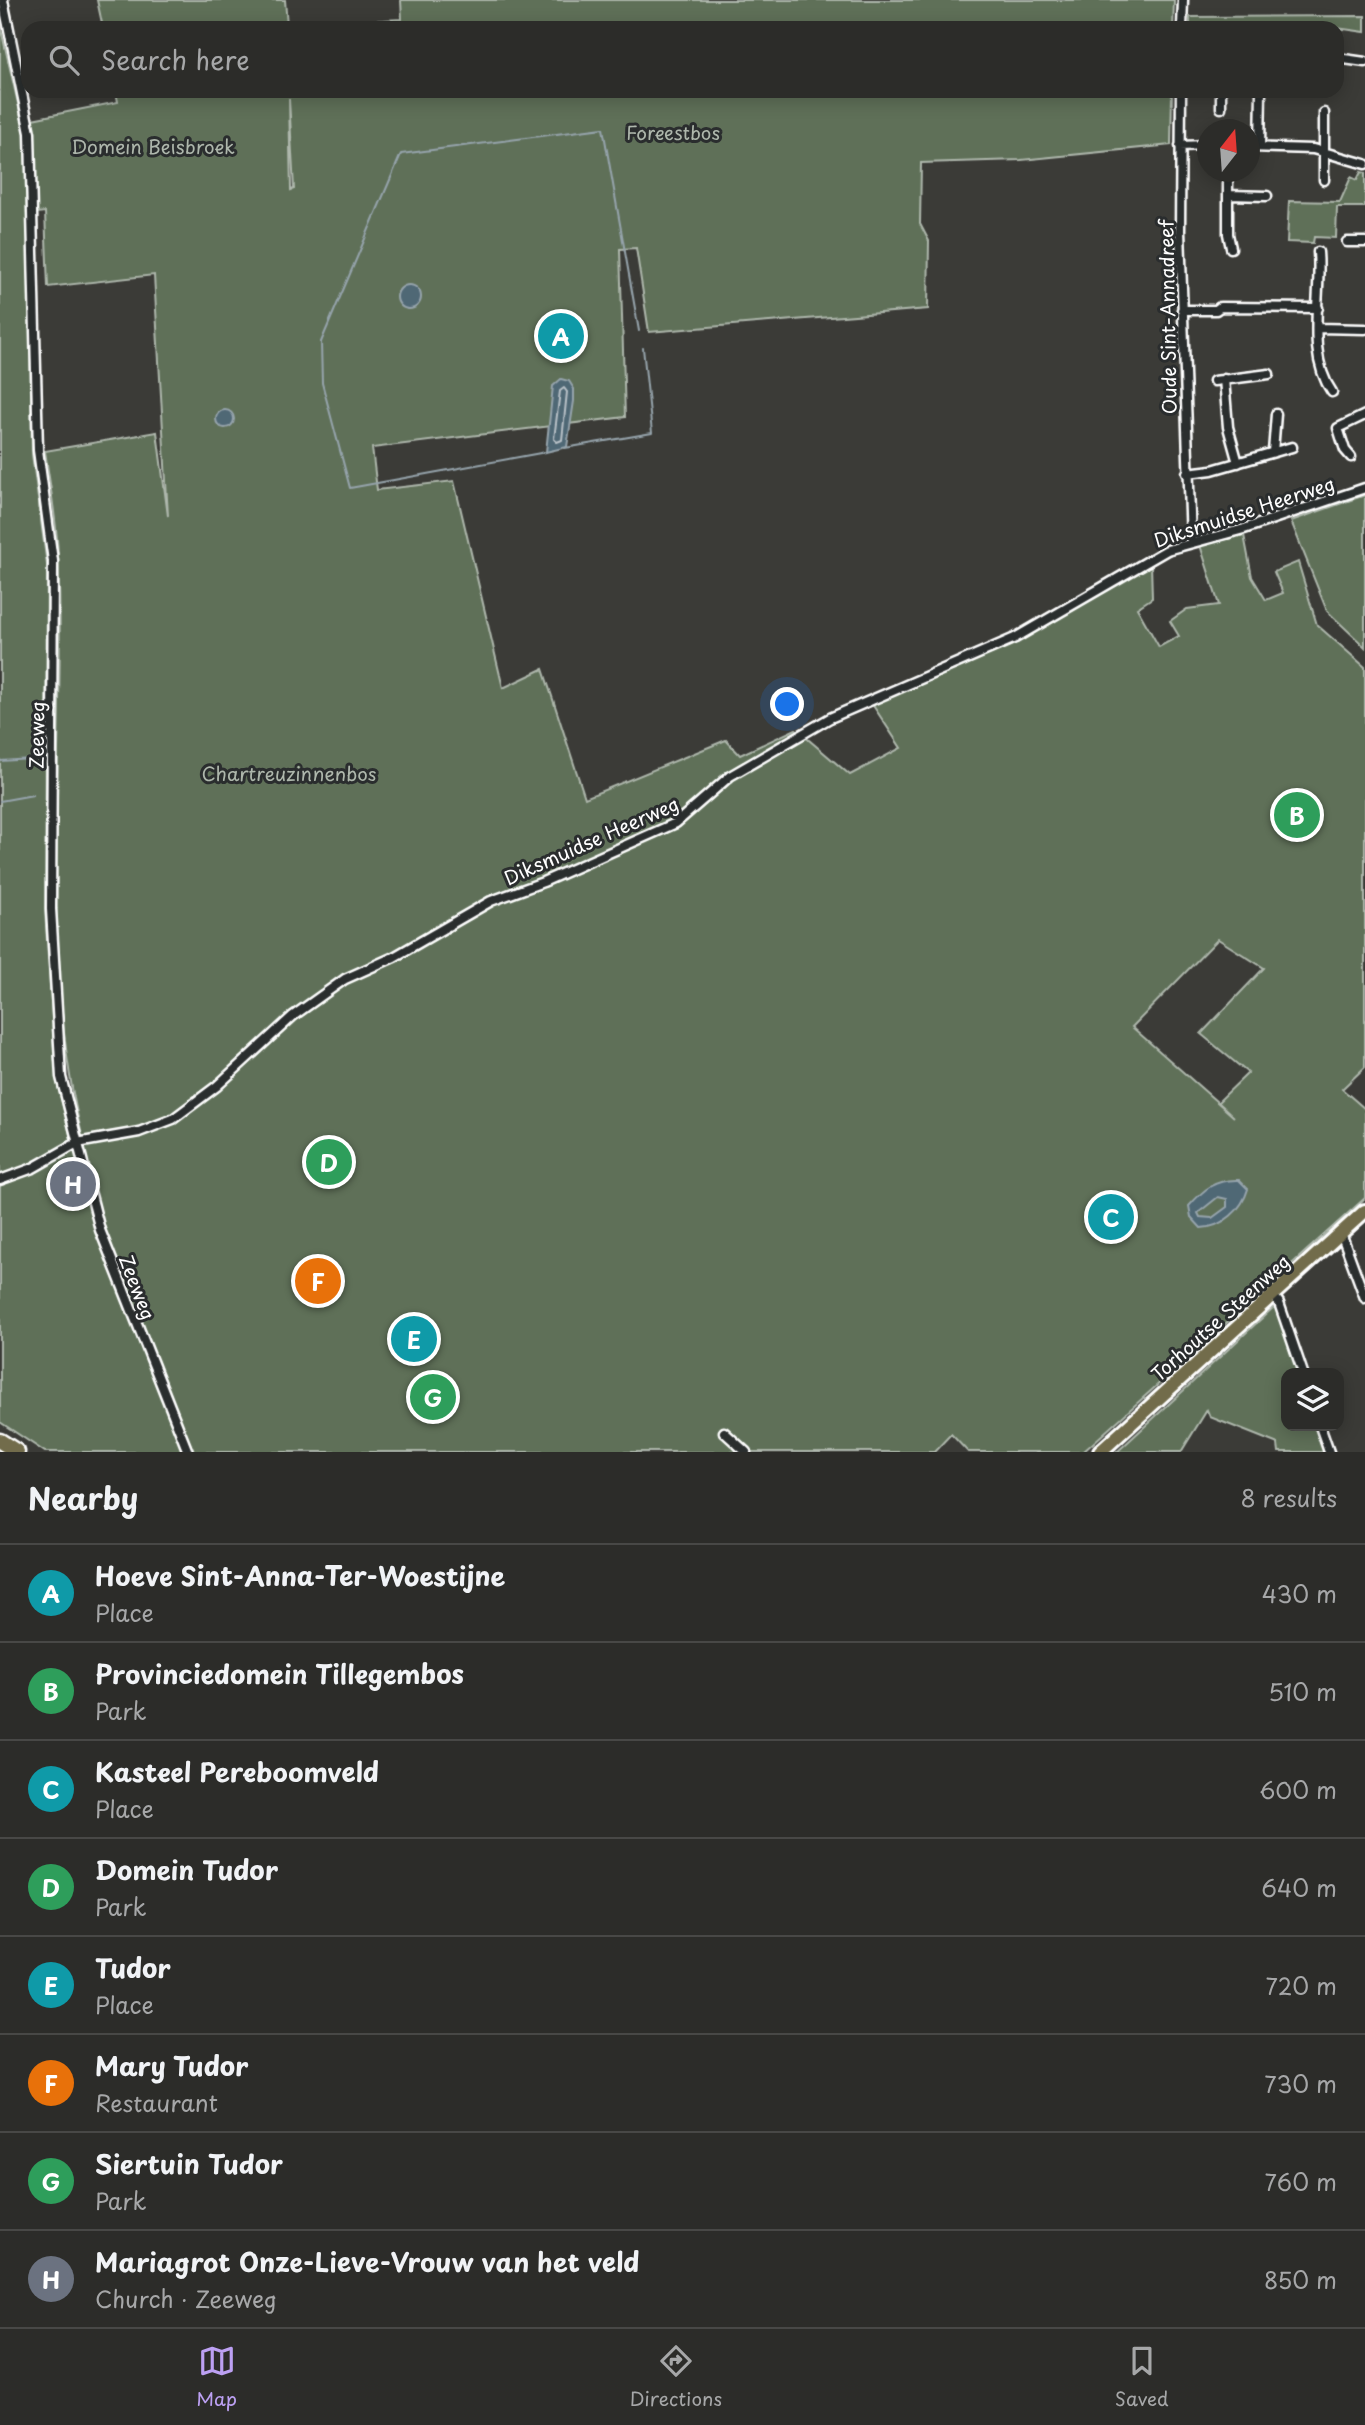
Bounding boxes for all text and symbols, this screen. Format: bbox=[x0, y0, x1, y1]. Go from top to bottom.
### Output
search box bbox=[21, 21, 1344, 98]
text: Search here bbox=[101, 40, 250, 79]
icon: search bbox=[45, 41, 83, 79]
park label: Foreestbos bbox=[626, 118, 720, 146]
north arrow bbox=[1197, 119, 1260, 182]
park label: Domein Beisbroek bbox=[71, 132, 235, 160]
street label: Oude Sint-Annadreef bbox=[1151, 218, 1183, 415]
pin: A bbox=[538, 310, 584, 362]
street label: Diksmuidse Heerweg bbox=[1150, 469, 1338, 553]
your location bbox=[770, 687, 804, 721]
street label: Zeeweg bbox=[21, 701, 51, 769]
park label: Chartreuzinnenbos bbox=[201, 759, 377, 787]
street label: Diksmuidse Heerweg bbox=[499, 789, 683, 891]
pin: B bbox=[1274, 789, 1320, 841]
pin: D bbox=[306, 1136, 352, 1188]
pin: H bbox=[50, 1158, 96, 1210]
pin: C bbox=[1088, 1191, 1134, 1243]
street label: Torhoutse Steenweg bbox=[1145, 1247, 1295, 1387]
street label: Zeeweg bbox=[113, 1250, 163, 1324]
pin: F bbox=[295, 1255, 341, 1307]
pin: E bbox=[391, 1313, 437, 1365]
map controls bbox=[1281, 1368, 1344, 1431]
button: layers bbox=[1281, 1368, 1344, 1431]
pin: G bbox=[410, 1371, 456, 1423]
text: Nearby bbox=[28, 1475, 138, 1520]
text: 8 results bbox=[1241, 1480, 1337, 1515]
text: Hoeve Sint-Anna-Ter-Woestijne bbox=[95, 1556, 505, 1595]
text: A bbox=[42, 1576, 60, 1611]
text: 430 m bbox=[1262, 1576, 1337, 1611]
text: Place bbox=[95, 1595, 154, 1630]
text: Provinciedomein Tillegembos bbox=[95, 1654, 464, 1693]
text: B bbox=[43, 1674, 59, 1709]
text: 510 m bbox=[1268, 1674, 1337, 1709]
text: Park bbox=[95, 1693, 146, 1728]
text: Kasteel Pereboomveld bbox=[95, 1752, 379, 1791]
text: C bbox=[42, 1772, 60, 1807]
text: 600 m bbox=[1259, 1772, 1337, 1807]
text: Place bbox=[95, 1791, 154, 1826]
text: Domein Tudor bbox=[95, 1850, 278, 1889]
text: D bbox=[42, 1870, 60, 1905]
text: 640 m bbox=[1261, 1870, 1337, 1905]
text: Park bbox=[95, 1889, 146, 1924]
text: Tudor bbox=[95, 1948, 171, 1987]
text: E bbox=[44, 1968, 58, 2003]
text: 720 m bbox=[1265, 1968, 1337, 2003]
text: Place bbox=[95, 1987, 154, 2022]
text: Mary Tudor bbox=[95, 2046, 248, 2085]
text: F bbox=[44, 2066, 58, 2101]
text: 730 m bbox=[1264, 2066, 1337, 2101]
text: Restaurant bbox=[95, 2085, 218, 2120]
text: Siertuin Tudor bbox=[95, 2144, 283, 2183]
text: G bbox=[42, 2164, 60, 2199]
text: 760 m bbox=[1265, 2164, 1337, 2199]
text: Park bbox=[95, 2183, 146, 2218]
text: Mariagrot Onze-Lieve-Vrouw van het veld bbox=[95, 2242, 639, 2281]
text: H bbox=[42, 2262, 60, 2297]
text: 850 m bbox=[1264, 2262, 1337, 2297]
text: Church · Zeeweg bbox=[95, 2281, 277, 2316]
tab: Map bbox=[196, 2342, 237, 2412]
tab: Directions bbox=[630, 2342, 722, 2412]
tab: Saved bbox=[1115, 2342, 1169, 2412]

